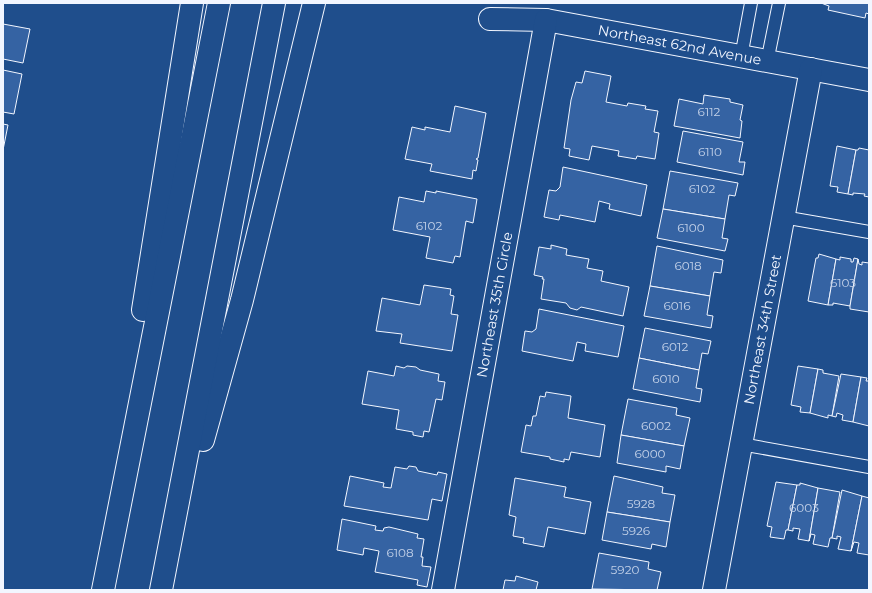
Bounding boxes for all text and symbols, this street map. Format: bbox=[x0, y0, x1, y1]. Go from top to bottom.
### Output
street label: Northeast 62nd Avenue bbox=[597, 21, 763, 69]
house number: 6112 bbox=[698, 104, 721, 119]
house number: 6110 bbox=[698, 144, 722, 159]
house number: 6102 bbox=[689, 181, 715, 196]
house number: 6102 bbox=[416, 218, 442, 233]
house number: 6100 bbox=[677, 220, 705, 235]
street label: Northeast 35th Circle bbox=[473, 230, 517, 379]
street label: Northeast 34th Street bbox=[740, 253, 785, 406]
house number: 6018 bbox=[674, 258, 702, 273]
house number: 6103 bbox=[830, 275, 856, 290]
house number: 6016 bbox=[664, 298, 690, 313]
house number: 6012 bbox=[662, 339, 688, 354]
house number: 6010 bbox=[652, 371, 680, 386]
house number: 6002 bbox=[641, 418, 671, 433]
house number: 6000 bbox=[634, 446, 666, 461]
house number: 5928 bbox=[627, 496, 656, 511]
house number: 6003 bbox=[789, 500, 819, 515]
house number: 5926 bbox=[622, 523, 650, 538]
house number: 6108 bbox=[386, 545, 414, 560]
house number: 5920 bbox=[611, 562, 639, 577]

